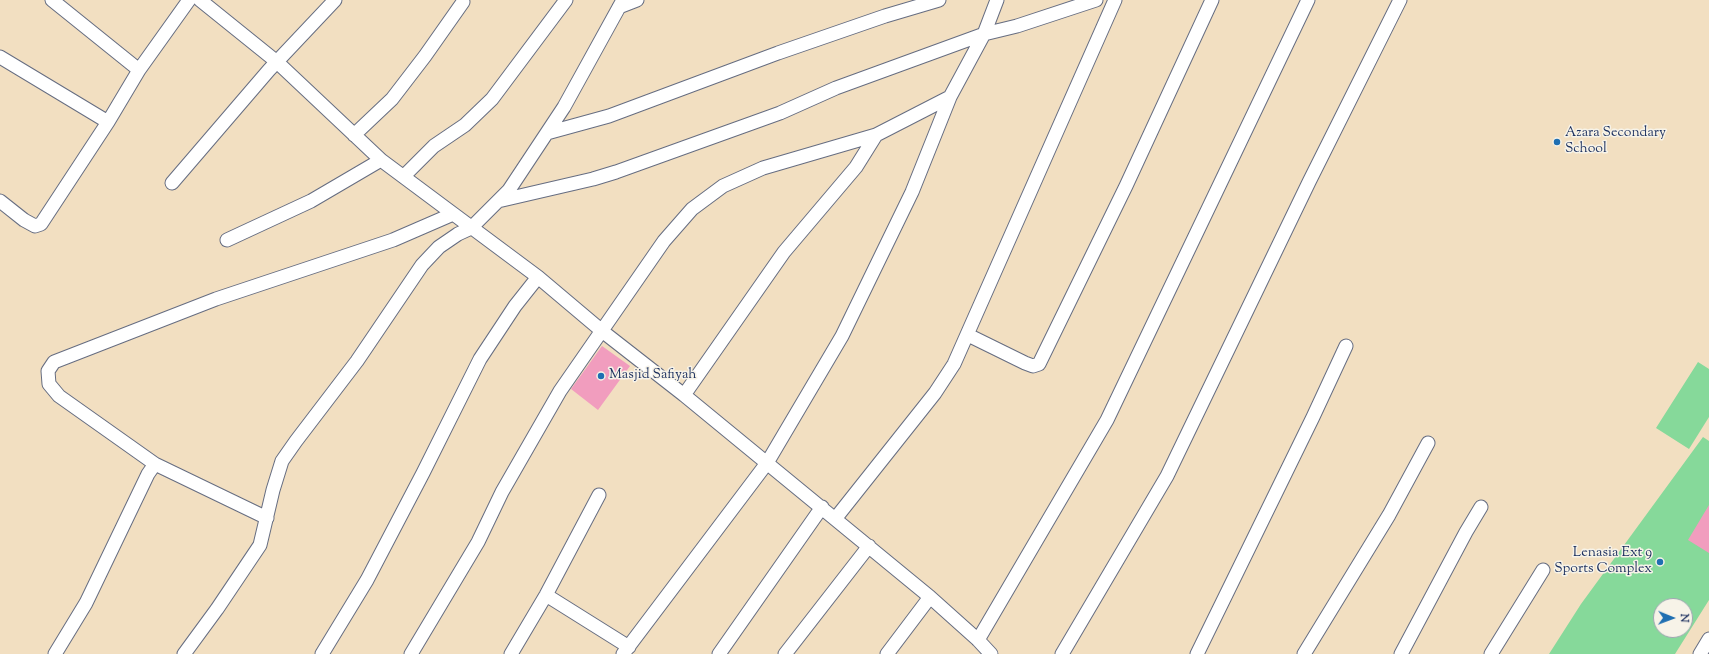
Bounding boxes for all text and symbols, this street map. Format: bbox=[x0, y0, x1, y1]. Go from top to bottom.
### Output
place label: Azara Secondary School bbox=[1565, 126, 1666, 158]
marker: Azara Secondary School bbox=[1552, 137, 1562, 147]
place label: Masjid Safiyah bbox=[609, 368, 697, 384]
marker: Masjid Safiyah bbox=[596, 371, 606, 381]
place label: Lenasia Ext 9 Sports Complex bbox=[1554, 546, 1652, 578]
marker: Lenasia Ext 9 Sports Complex bbox=[1655, 557, 1665, 567]
north arrow bbox=[1653, 598, 1693, 638]
text: N bbox=[1676, 614, 1692, 623]

